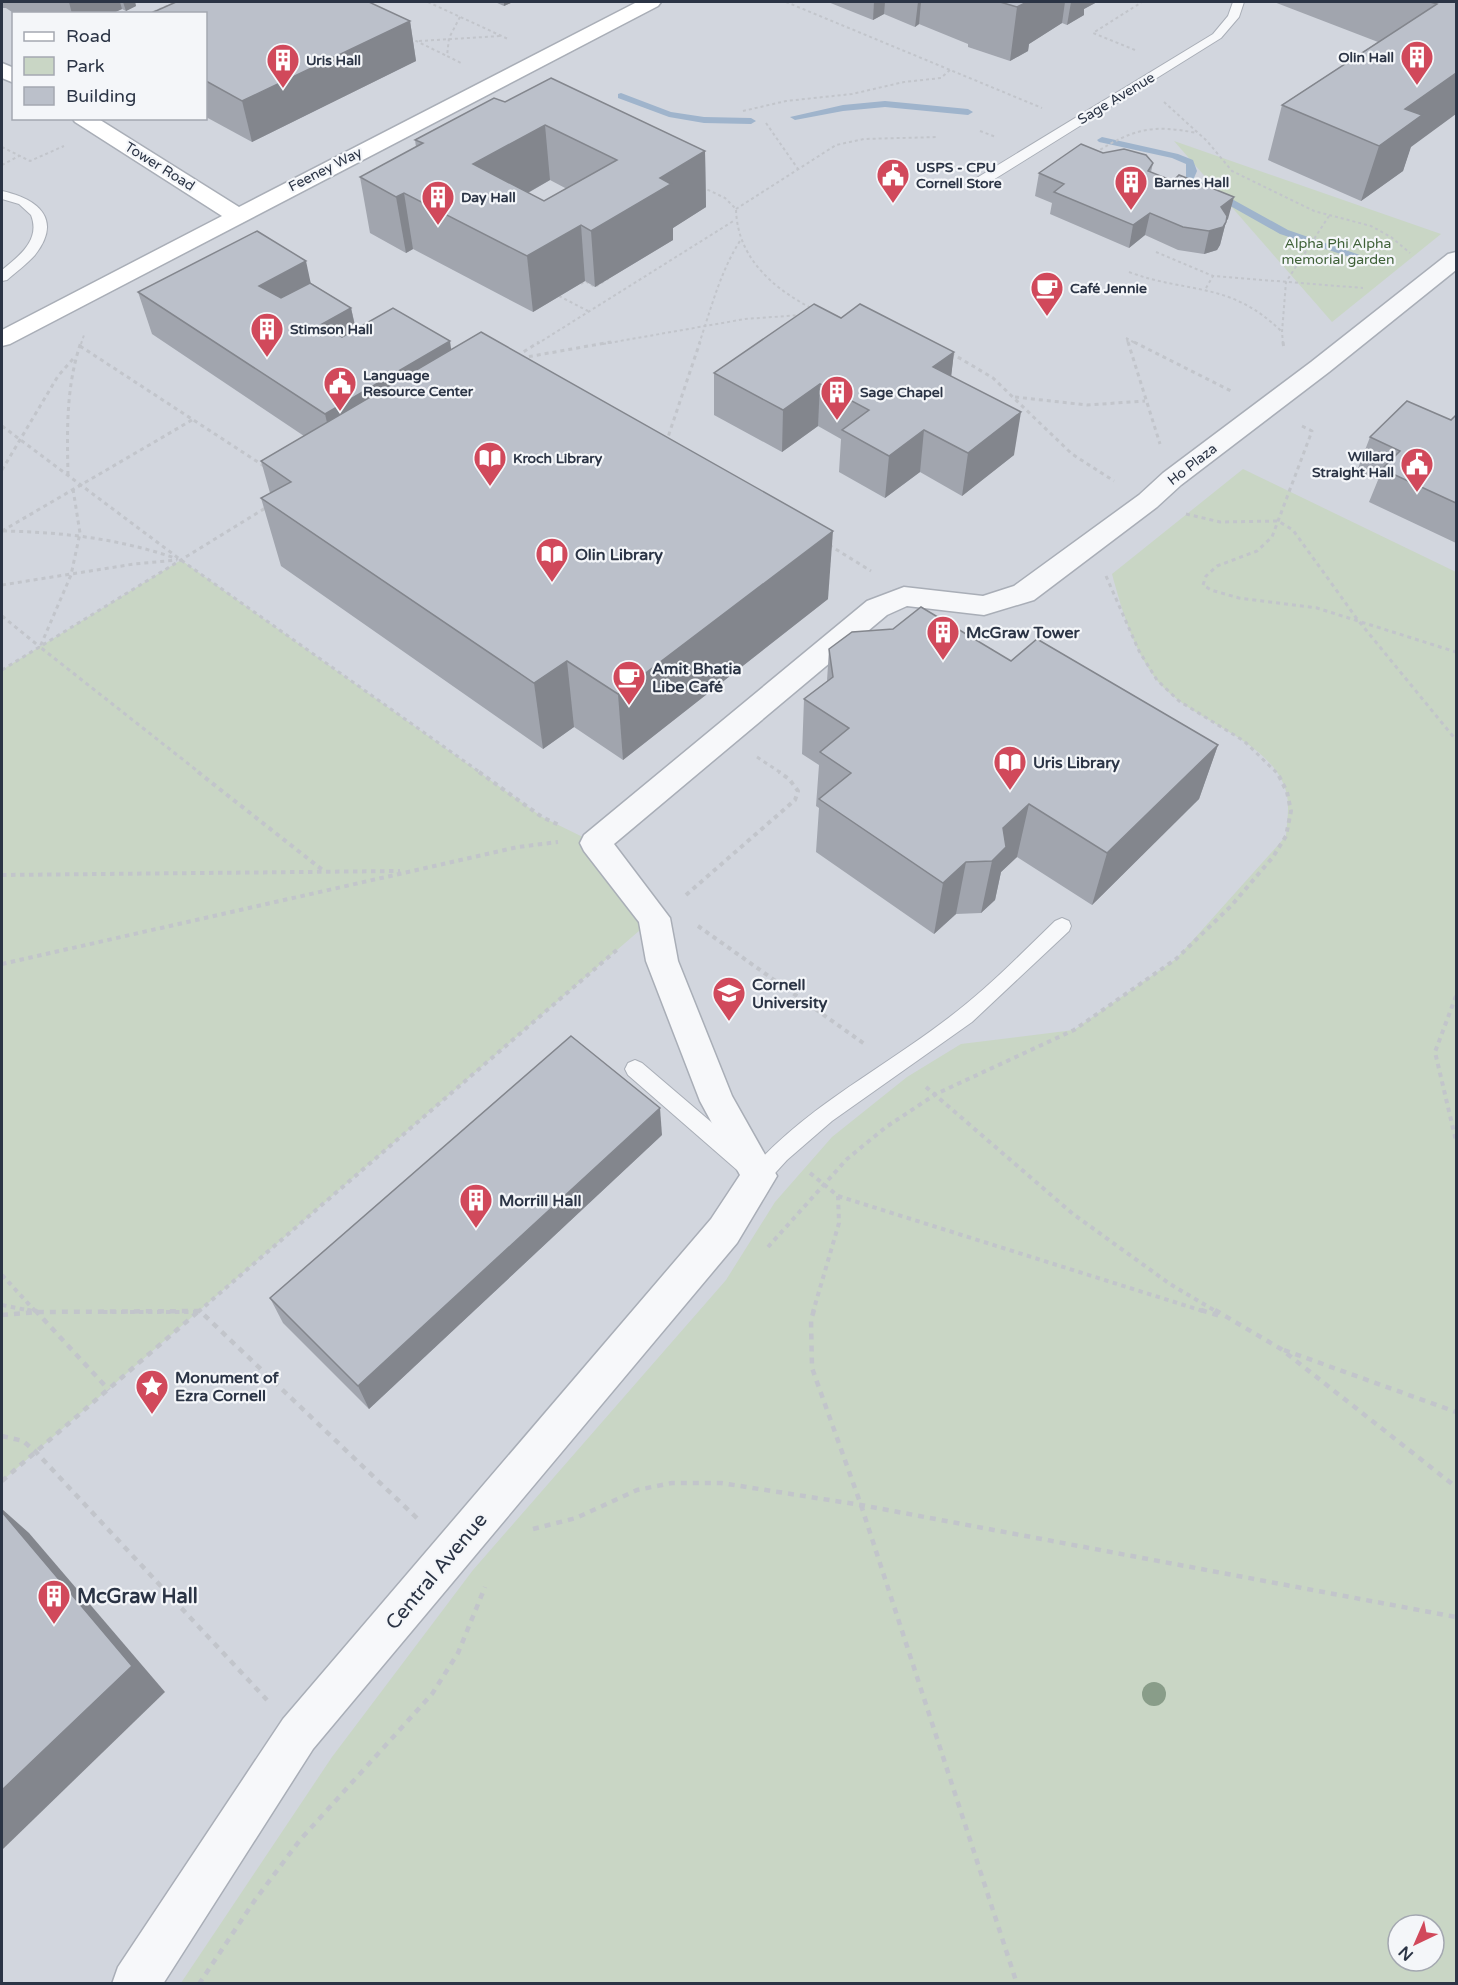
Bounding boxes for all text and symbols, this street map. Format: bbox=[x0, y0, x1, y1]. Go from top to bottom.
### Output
legend bbox=[12, 12, 207, 120]
text: Road bbox=[66, 25, 111, 47]
building icon: Olin Hall bbox=[1399, 39, 1435, 86]
building icon: Uris Hall bbox=[265, 42, 301, 89]
place label: Olin Hall bbox=[1338, 49, 1394, 66]
place label: Uris Hall bbox=[306, 52, 361, 69]
text: Park bbox=[66, 55, 105, 77]
street label: Sage Avenue bbox=[1075, 69, 1158, 128]
text: Building bbox=[66, 85, 136, 107]
street label: Tower Road bbox=[122, 138, 198, 195]
street label: Feeney Way bbox=[286, 143, 365, 195]
public building icon: USPS - CPU Cornell Store bbox=[875, 157, 911, 204]
place label: USPS - CPU Cornell Store bbox=[916, 159, 1002, 192]
building icon: Barnes Hall bbox=[1113, 164, 1149, 211]
place label: Barnes Hall bbox=[1154, 174, 1229, 191]
building icon: Day Hall bbox=[420, 179, 456, 226]
place label: Day Hall bbox=[461, 189, 516, 206]
park label: Alpha Phi Alpha memorial garden bbox=[1281, 235, 1395, 268]
cafe icon: Café Jennie bbox=[1029, 270, 1065, 317]
place label: Café Jennie bbox=[1070, 280, 1147, 297]
building icon: Stimson Hall bbox=[249, 311, 285, 358]
place label: Stimson Hall bbox=[290, 321, 373, 338]
public building icon: Language Resource Center bbox=[322, 365, 358, 412]
place label: Language Resource Center bbox=[363, 367, 474, 400]
building icon: Sage Chapel bbox=[819, 374, 855, 421]
place label: Sage Chapel bbox=[860, 384, 943, 401]
library icon: Kroch Library bbox=[472, 440, 508, 487]
street label: Ho Plaza bbox=[1164, 440, 1220, 489]
public building icon: Willard Straight Hall bbox=[1399, 446, 1435, 493]
place label: Willard Straight Hall bbox=[1312, 448, 1394, 481]
place label: Kroch Library bbox=[513, 450, 603, 467]
library icon: Olin Library bbox=[534, 536, 570, 583]
place label: Olin Library bbox=[575, 545, 663, 565]
building icon: McGraw Tower bbox=[925, 614, 961, 661]
place label: McGraw Tower bbox=[966, 623, 1080, 643]
cafe icon: Amit Bhatia Libe Café bbox=[611, 659, 647, 706]
place label: Amit Bhatia Libe Café bbox=[652, 659, 741, 697]
library icon: Uris Library bbox=[992, 744, 1028, 791]
place label: Uris Library bbox=[1033, 753, 1120, 773]
school or university icon: Cornell University bbox=[711, 975, 747, 1022]
place label: Cornell University bbox=[752, 975, 828, 1013]
building icon: Morrill Hall bbox=[458, 1182, 494, 1229]
place label: Morrill Hall bbox=[499, 1191, 581, 1211]
place icon: Monument of Ezra Cornell bbox=[134, 1368, 170, 1415]
place label: Monument of Ezra Cornell bbox=[175, 1368, 280, 1406]
street label: Central Avenue bbox=[381, 1508, 493, 1635]
building icon: McGraw Hall bbox=[36, 1578, 72, 1625]
place label: McGraw Hall bbox=[77, 1585, 198, 1609]
north arrow bbox=[1386, 1913, 1446, 1973]
text: N bbox=[1395, 1941, 1418, 1965]

